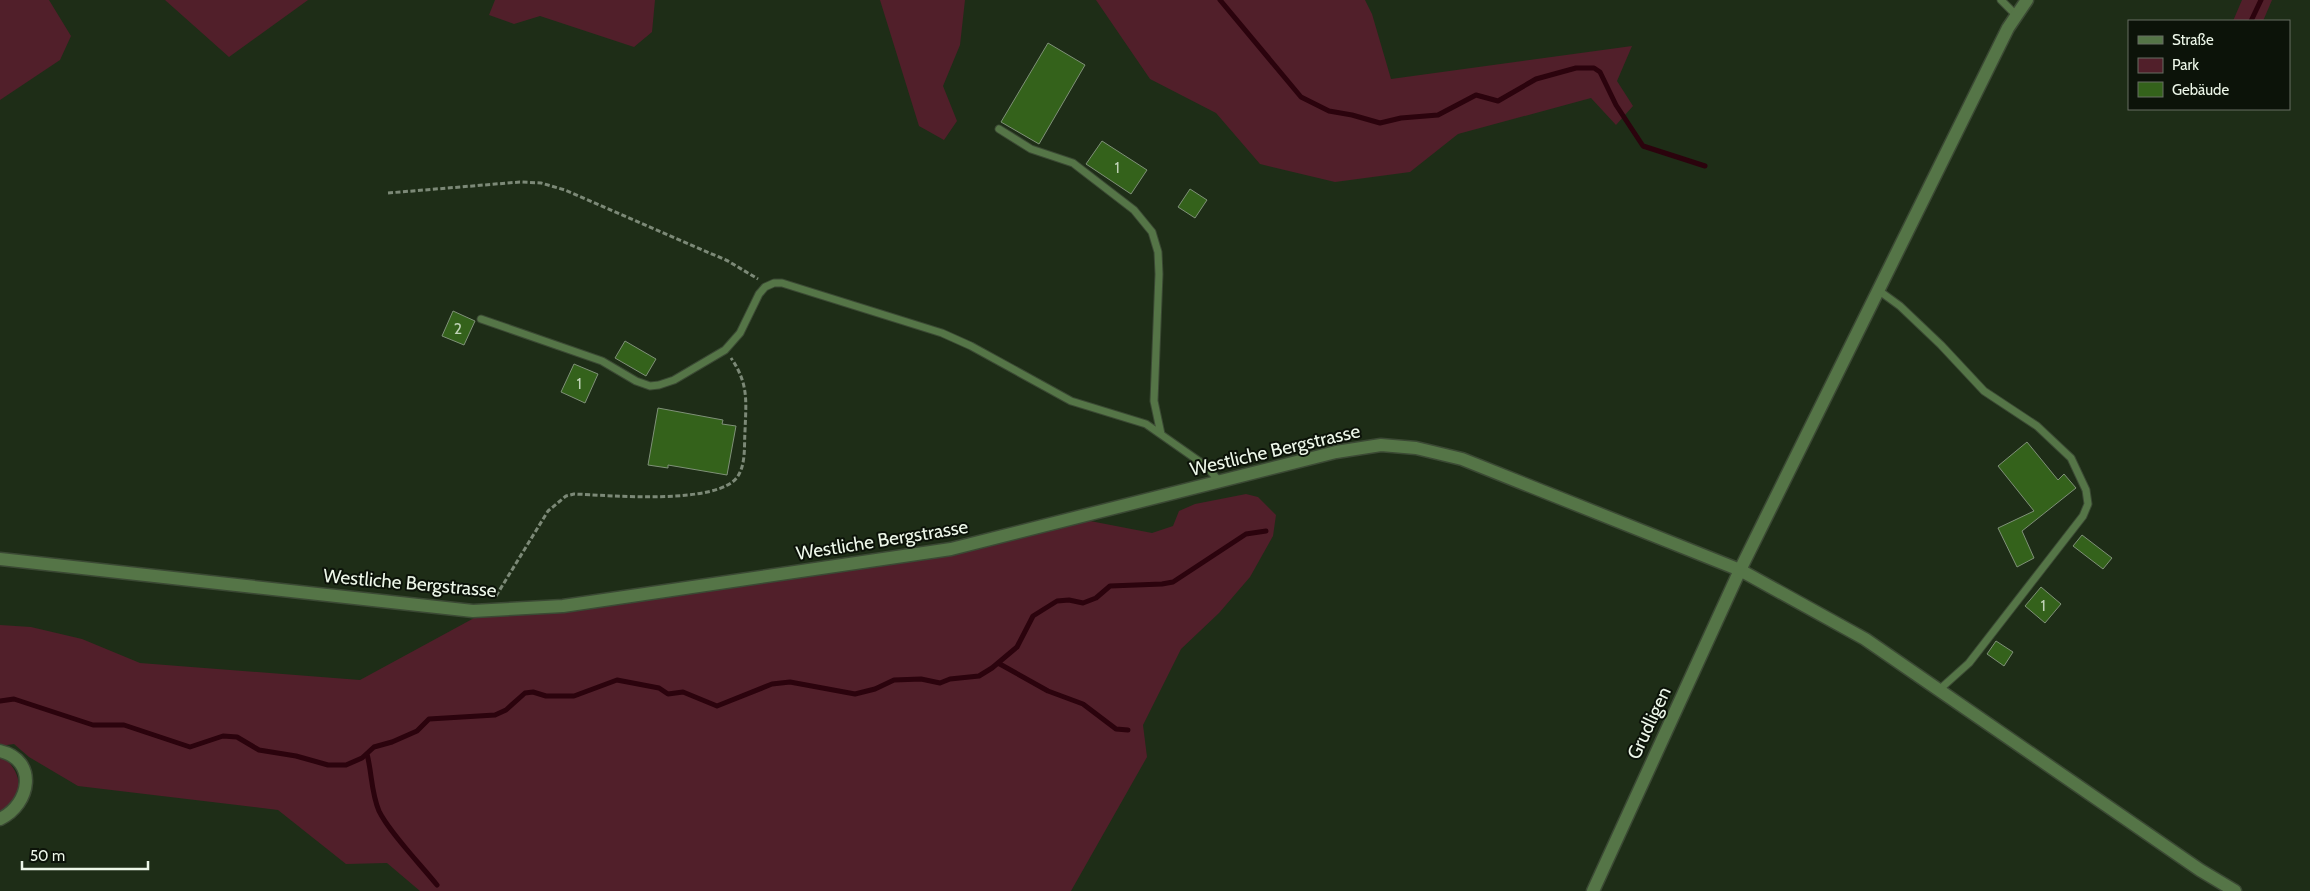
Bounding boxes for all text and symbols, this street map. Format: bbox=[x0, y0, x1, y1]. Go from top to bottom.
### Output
legend bbox=[2128, 20, 2290, 110]
text: Straße bbox=[2172, 31, 2214, 49]
text: Park bbox=[2172, 56, 2199, 74]
text: Gebäude bbox=[2172, 81, 2229, 99]
house number: 1 bbox=[1114, 158, 1120, 177]
house number: 2 bbox=[454, 319, 462, 338]
house number: 1 bbox=[576, 374, 582, 393]
street label: Westliche Bergstrasse bbox=[1188, 419, 1363, 481]
street label: Westliche Bergstrasse bbox=[794, 515, 970, 565]
street label: Westliche Bergstrasse bbox=[322, 564, 498, 602]
house number: 1 bbox=[2040, 596, 2046, 615]
street label: Grudligen bbox=[1622, 683, 1676, 763]
scale bar bbox=[22, 838, 149, 870]
text: 50 m bbox=[30, 847, 65, 865]

